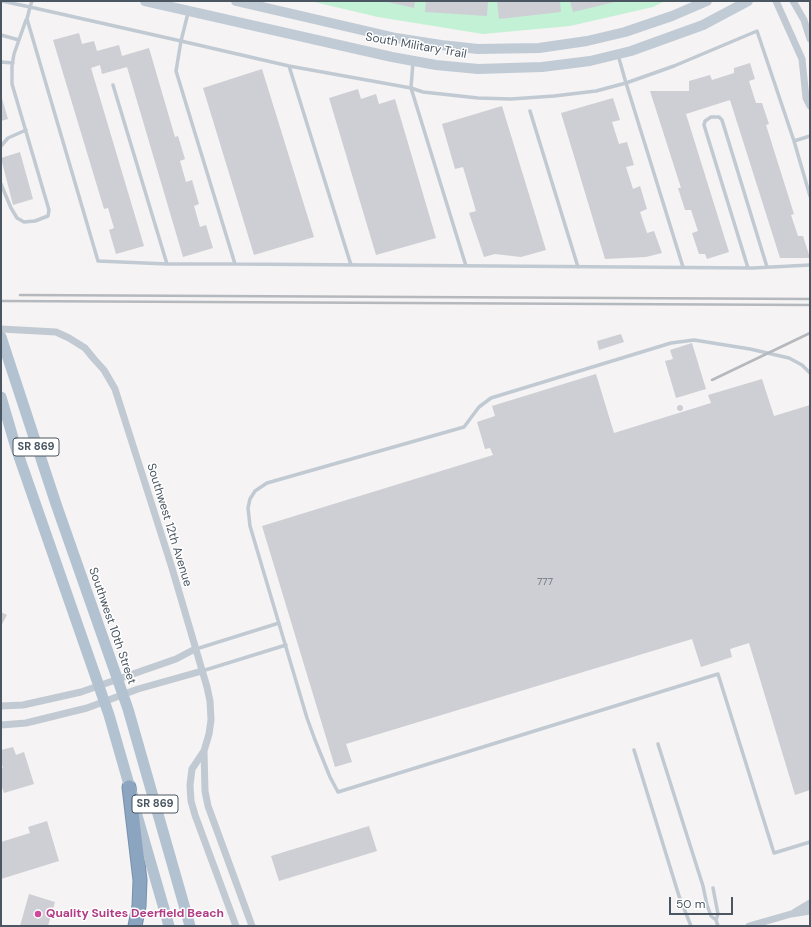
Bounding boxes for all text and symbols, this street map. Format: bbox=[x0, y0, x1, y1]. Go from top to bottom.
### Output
street label: South Military Trail bbox=[364, 30, 468, 62]
road number: SR 869 bbox=[13, 438, 59, 456]
street label: Southwest 12th Avenue bbox=[143, 462, 195, 588]
street label: Southwest 10th Street bbox=[85, 566, 139, 686]
house number: 777 bbox=[537, 576, 553, 588]
road number: SR 869 bbox=[132, 795, 178, 813]
scale bar bbox=[671, 889, 735, 915]
text: 50 m bbox=[676, 896, 705, 912]
place label: Quality Suites Deerfield Beach bbox=[46, 907, 224, 921]
marker: Quality Suites Deerfield Beach bbox=[33, 909, 43, 919]

